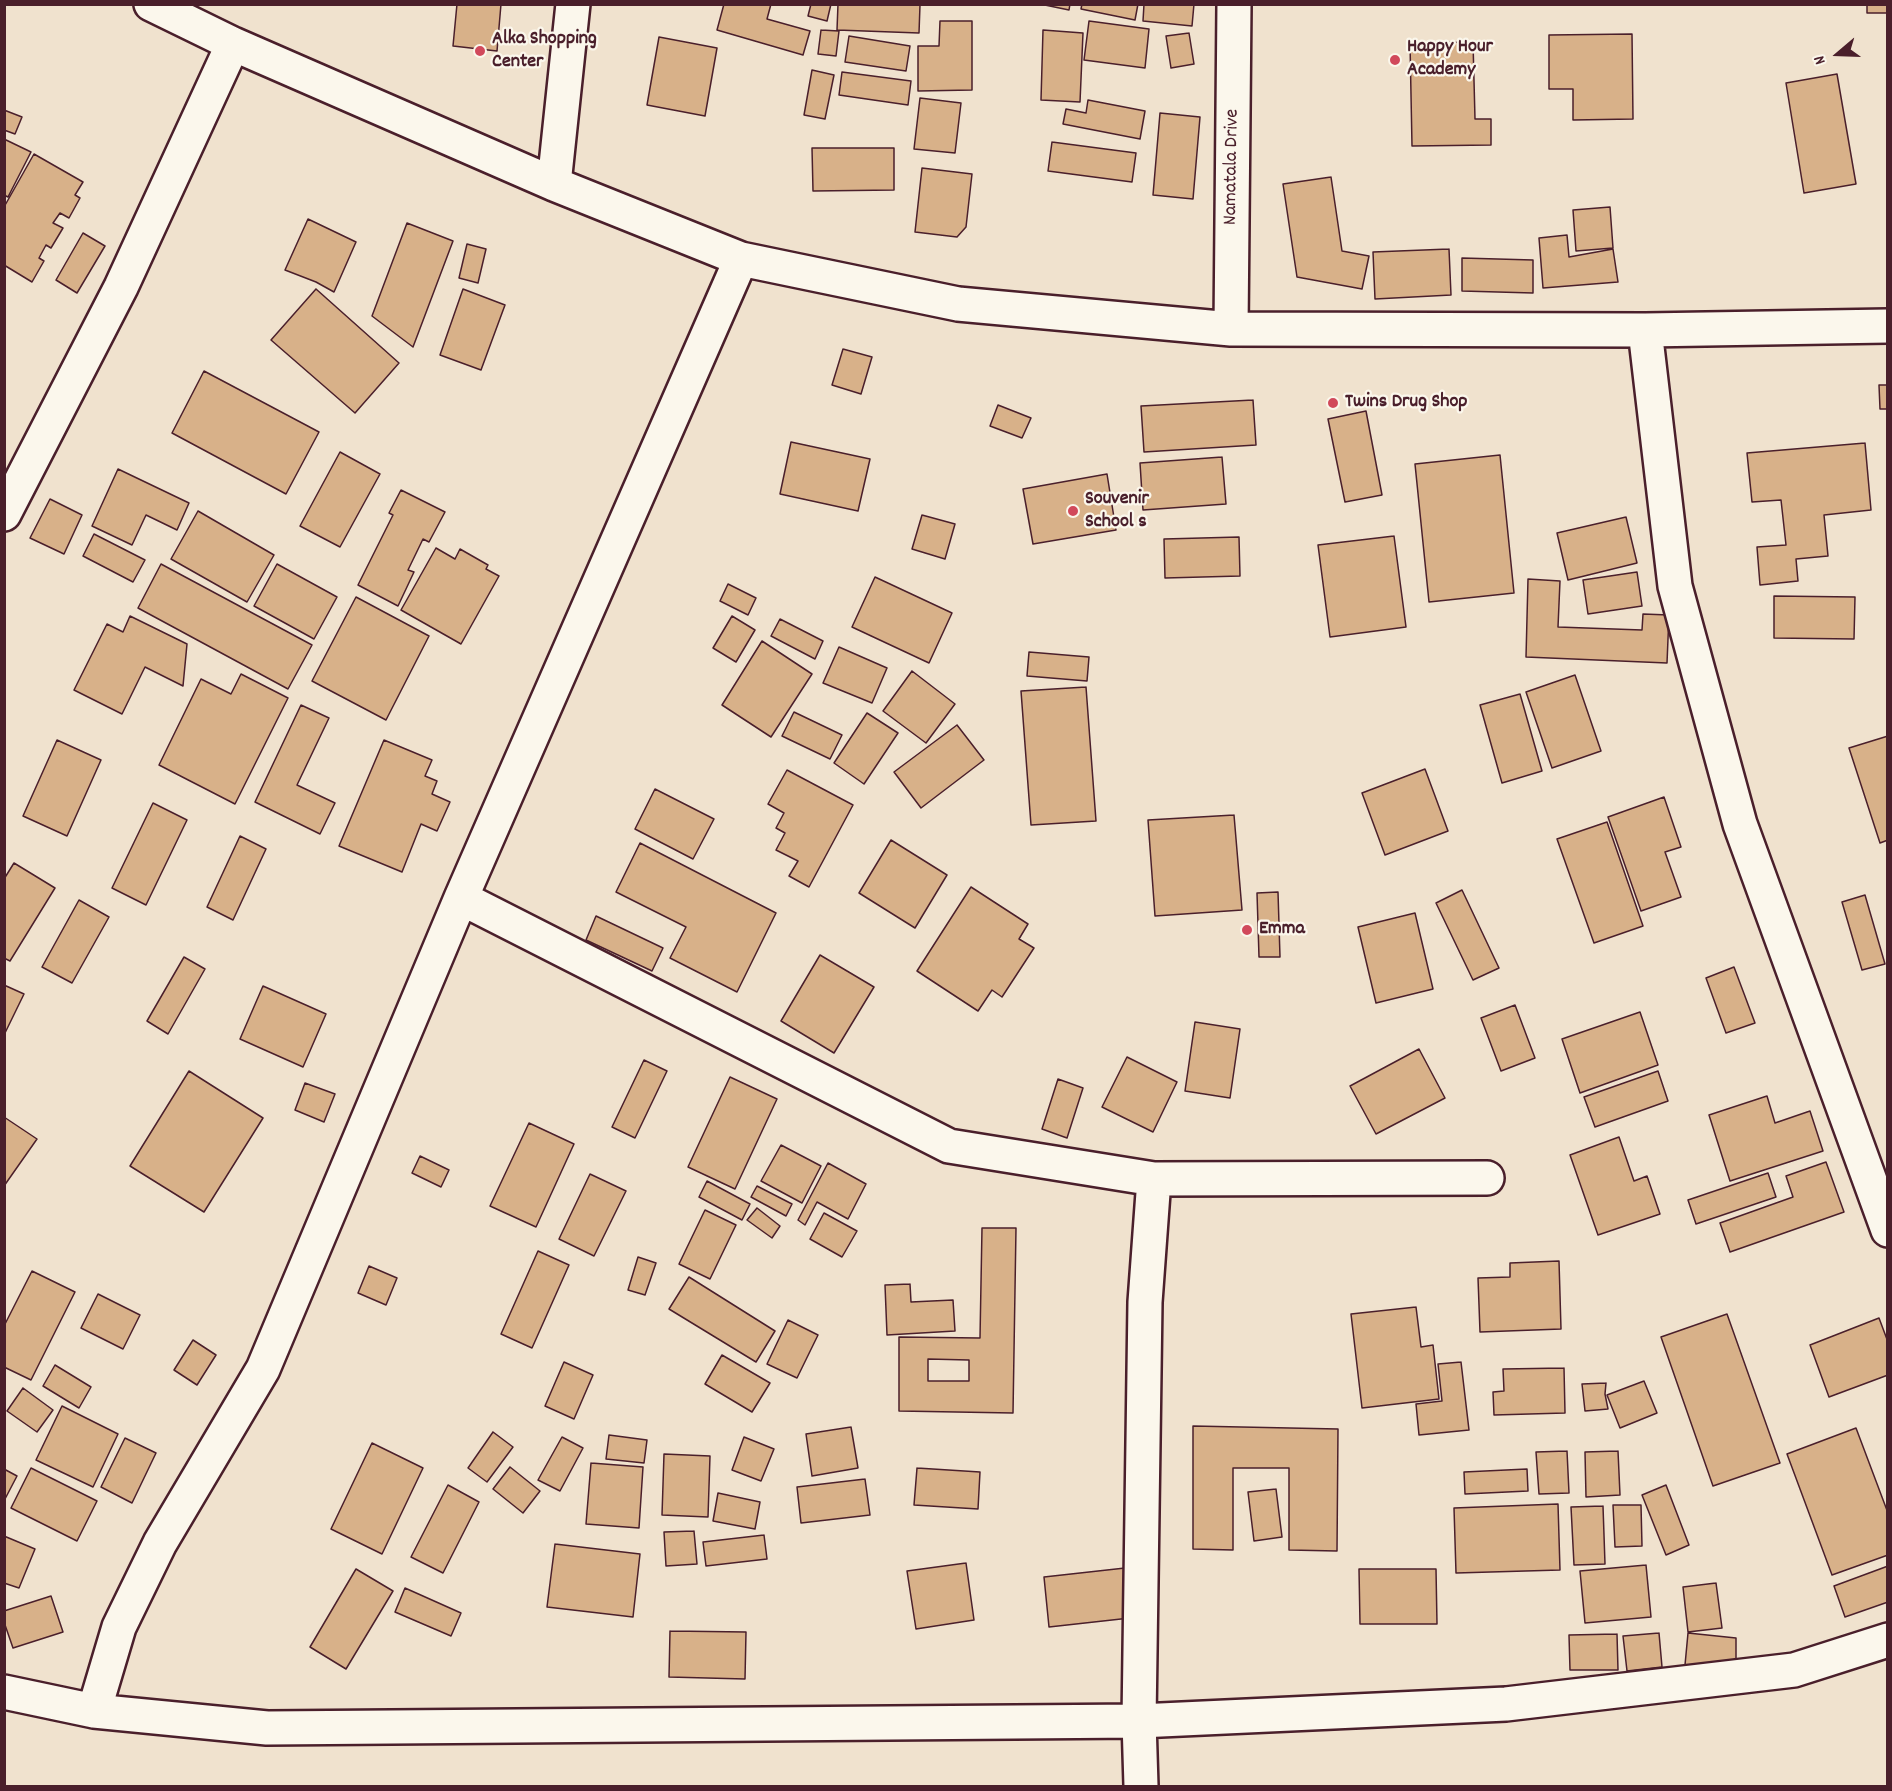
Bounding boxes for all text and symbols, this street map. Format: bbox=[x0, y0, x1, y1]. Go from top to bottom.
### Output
north arrow bbox=[1808, 24, 1868, 84]
place label: Alka Shopping Center bbox=[492, 28, 597, 75]
place label: Happy Hour Academy bbox=[1407, 36, 1493, 83]
marker: Alka Shopping Center bbox=[473, 44, 487, 58]
marker: Happy Hour Academy bbox=[1388, 53, 1402, 67]
text: N bbox=[1808, 53, 1833, 68]
street label: Namatala Drive bbox=[1220, 109, 1246, 225]
place label: Twins Drug Shop bbox=[1345, 391, 1468, 415]
marker: Twins Drug Shop bbox=[1326, 396, 1340, 410]
place label: Souvenir School s bbox=[1085, 488, 1149, 535]
marker: Souvenir School s bbox=[1066, 504, 1080, 518]
place label: Emma bbox=[1259, 918, 1305, 942]
marker: Emma bbox=[1240, 923, 1254, 937]

